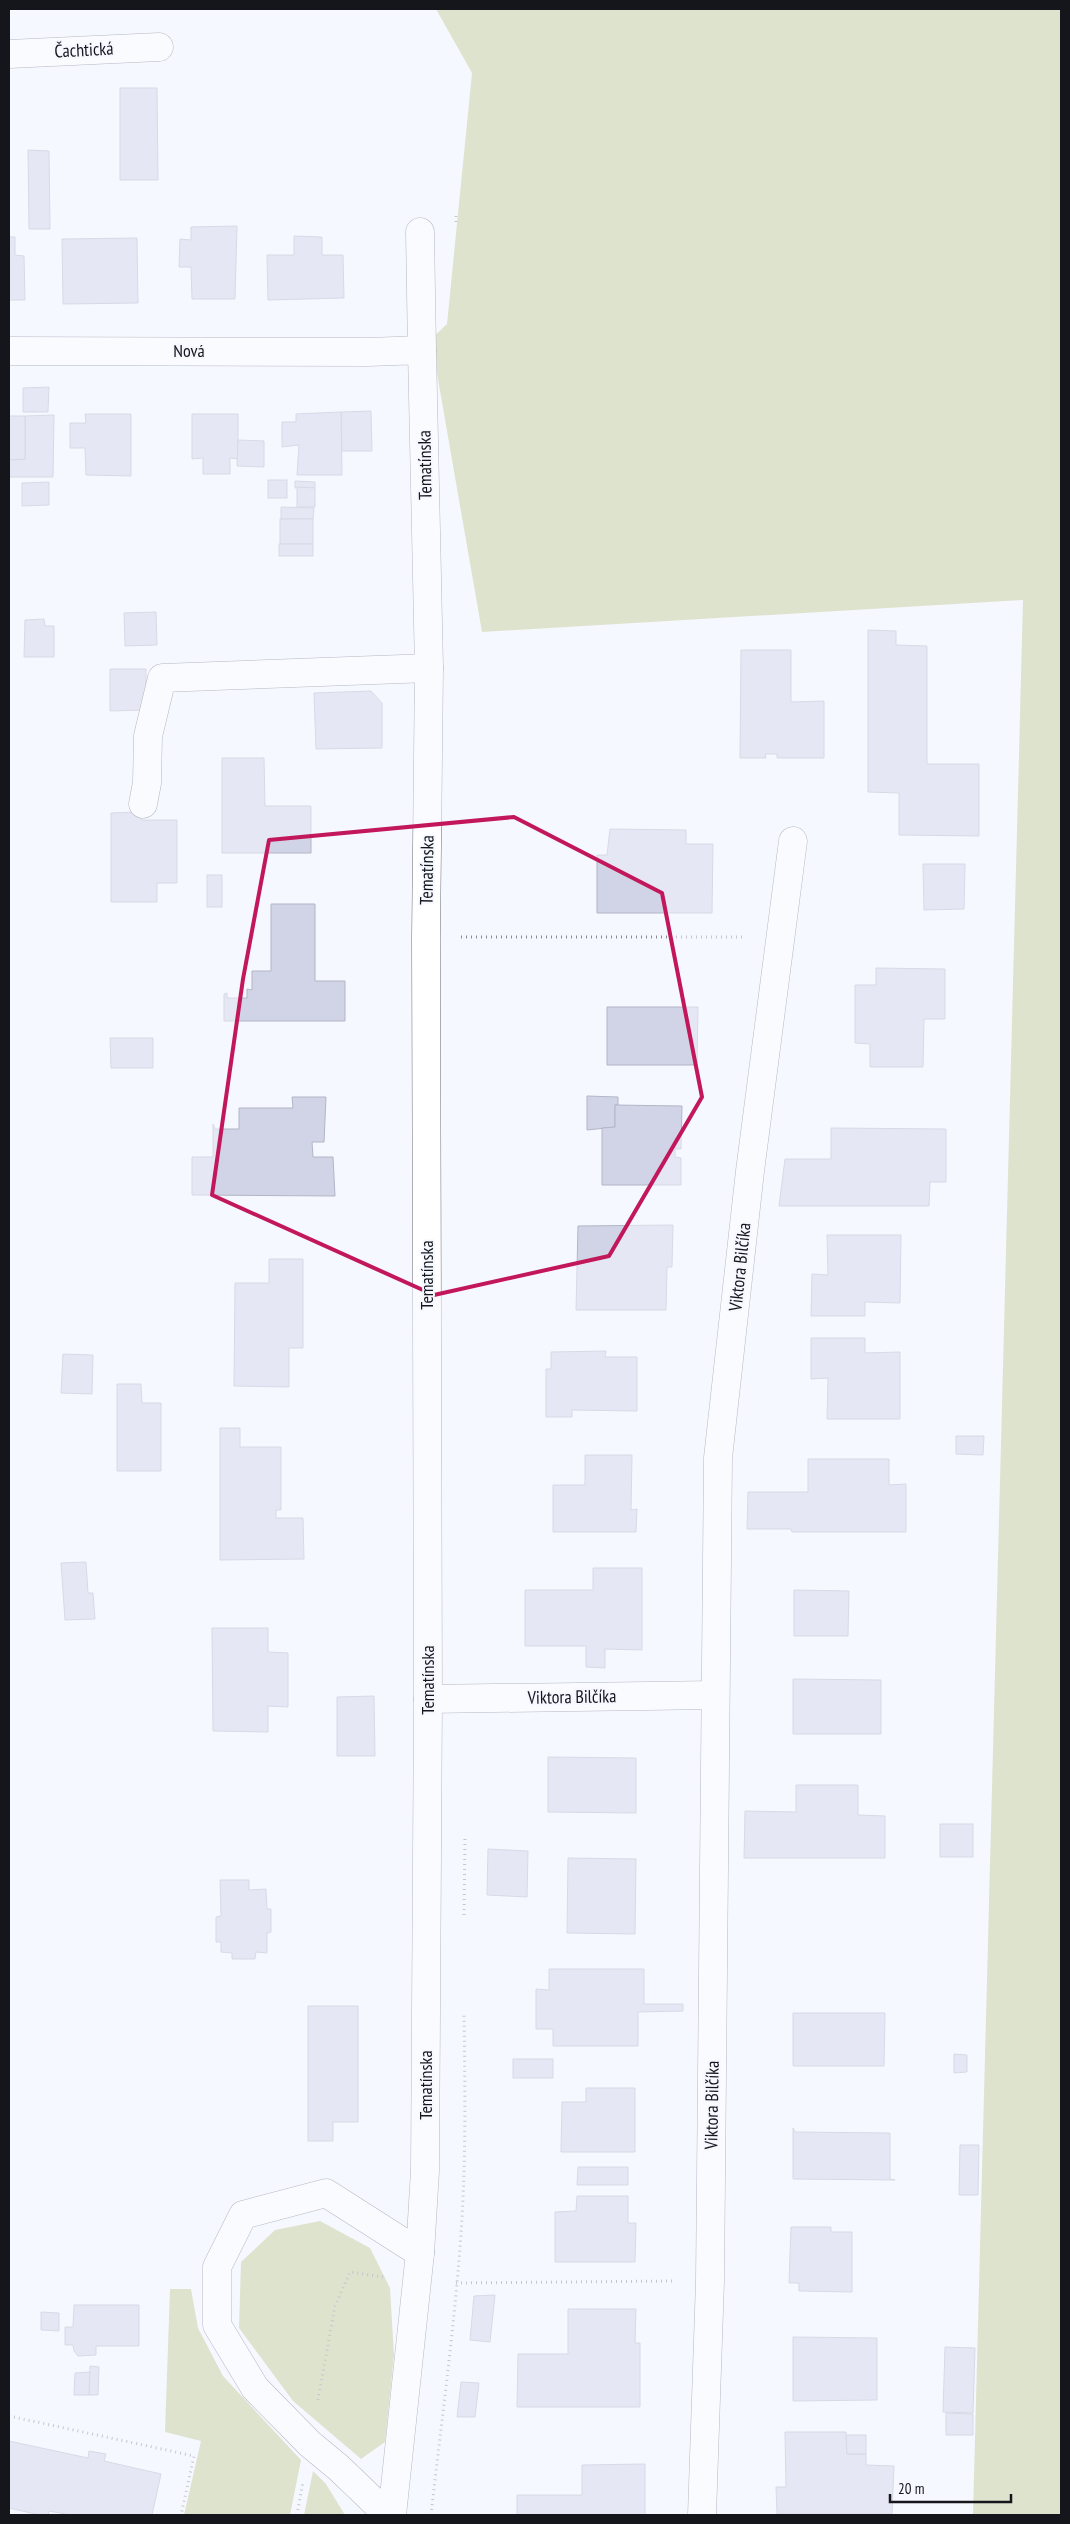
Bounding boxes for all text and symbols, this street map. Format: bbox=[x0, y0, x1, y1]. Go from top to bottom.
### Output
street label: Čachtická bbox=[54, 36, 114, 63]
street label: Nová bbox=[173, 339, 205, 362]
street label: Tematínska bbox=[412, 430, 437, 500]
street label: Tematínska bbox=[414, 835, 439, 905]
street label: Viktora Bilčíka bbox=[723, 1222, 756, 1313]
street label: Tematínska bbox=[415, 1240, 438, 1310]
street label: Tematínska bbox=[416, 1645, 439, 1715]
street label: Viktora Bilčíka bbox=[526, 1684, 617, 1709]
street label: Tematínska bbox=[414, 2050, 437, 2120]
street label: Viktora Bilčíka bbox=[699, 2060, 724, 2151]
scale bar bbox=[890, 2472, 1011, 2504]
text: 20 m bbox=[898, 2479, 924, 2498]

